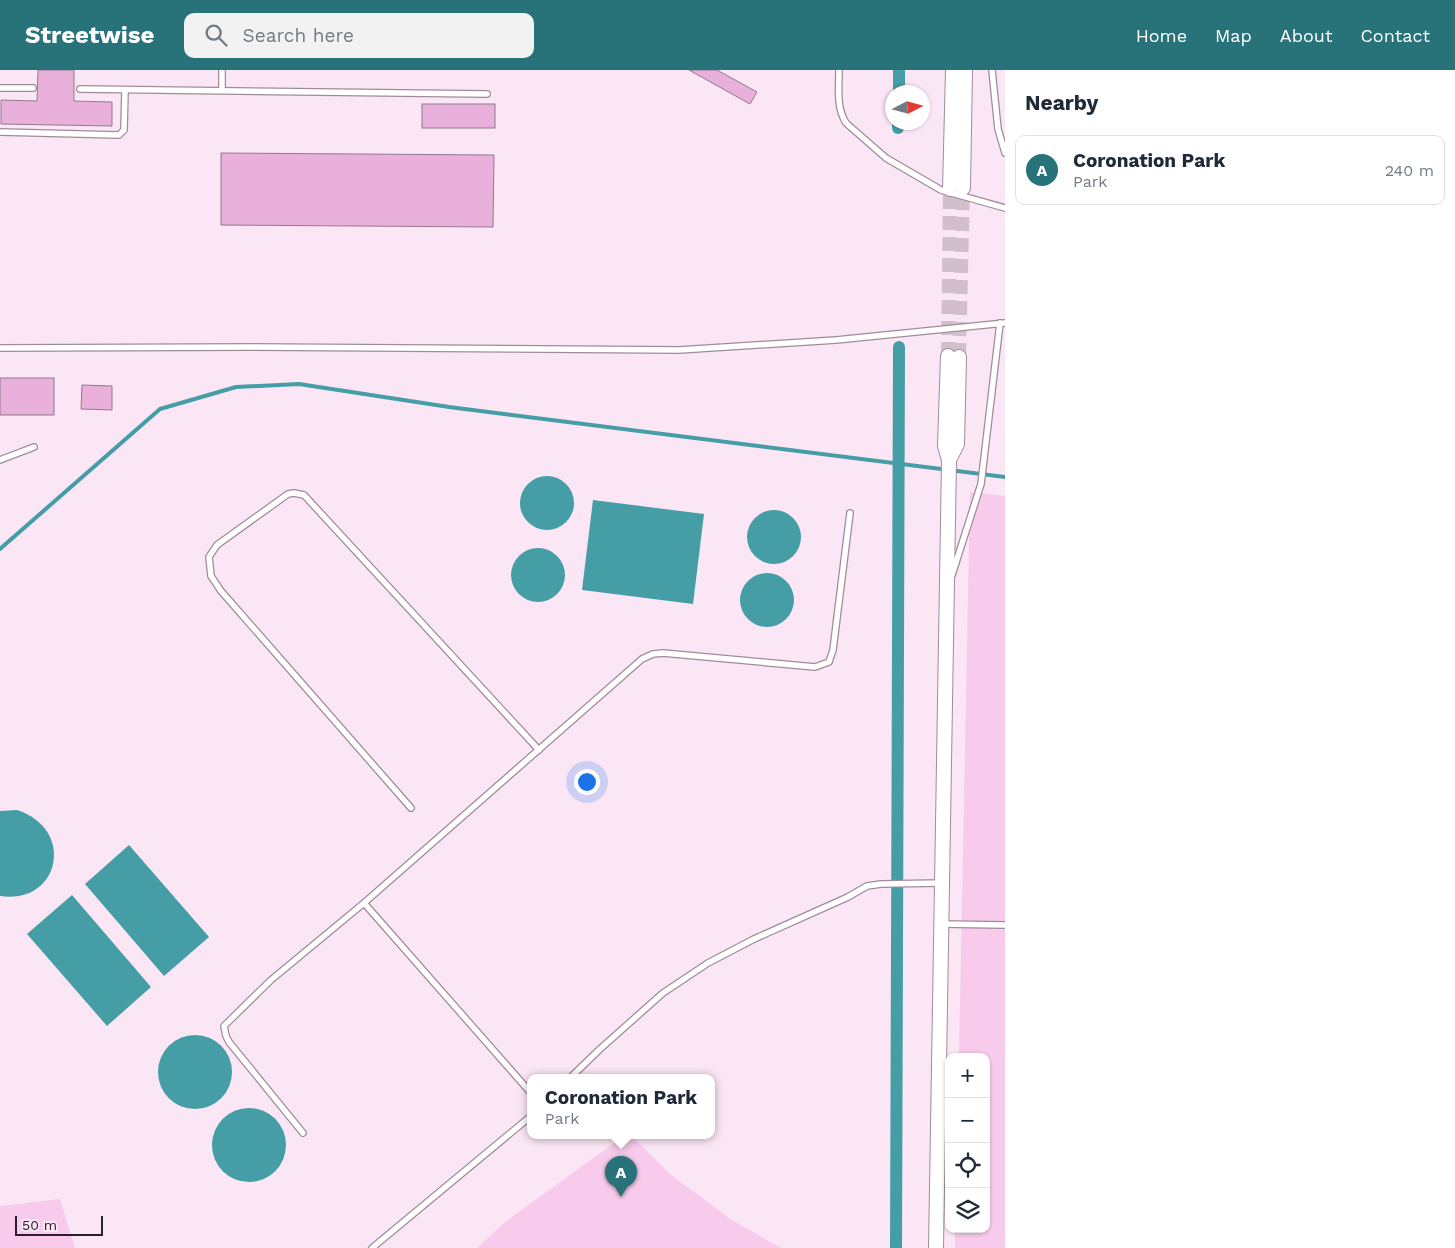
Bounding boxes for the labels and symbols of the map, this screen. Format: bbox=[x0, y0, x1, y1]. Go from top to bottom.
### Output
north arrow bbox=[885, 85, 930, 130]
your location bbox=[574, 769, 600, 795]
pin: A bbox=[605, 1156, 637, 1197]
scale bar bbox=[15, 1213, 102, 1236]

